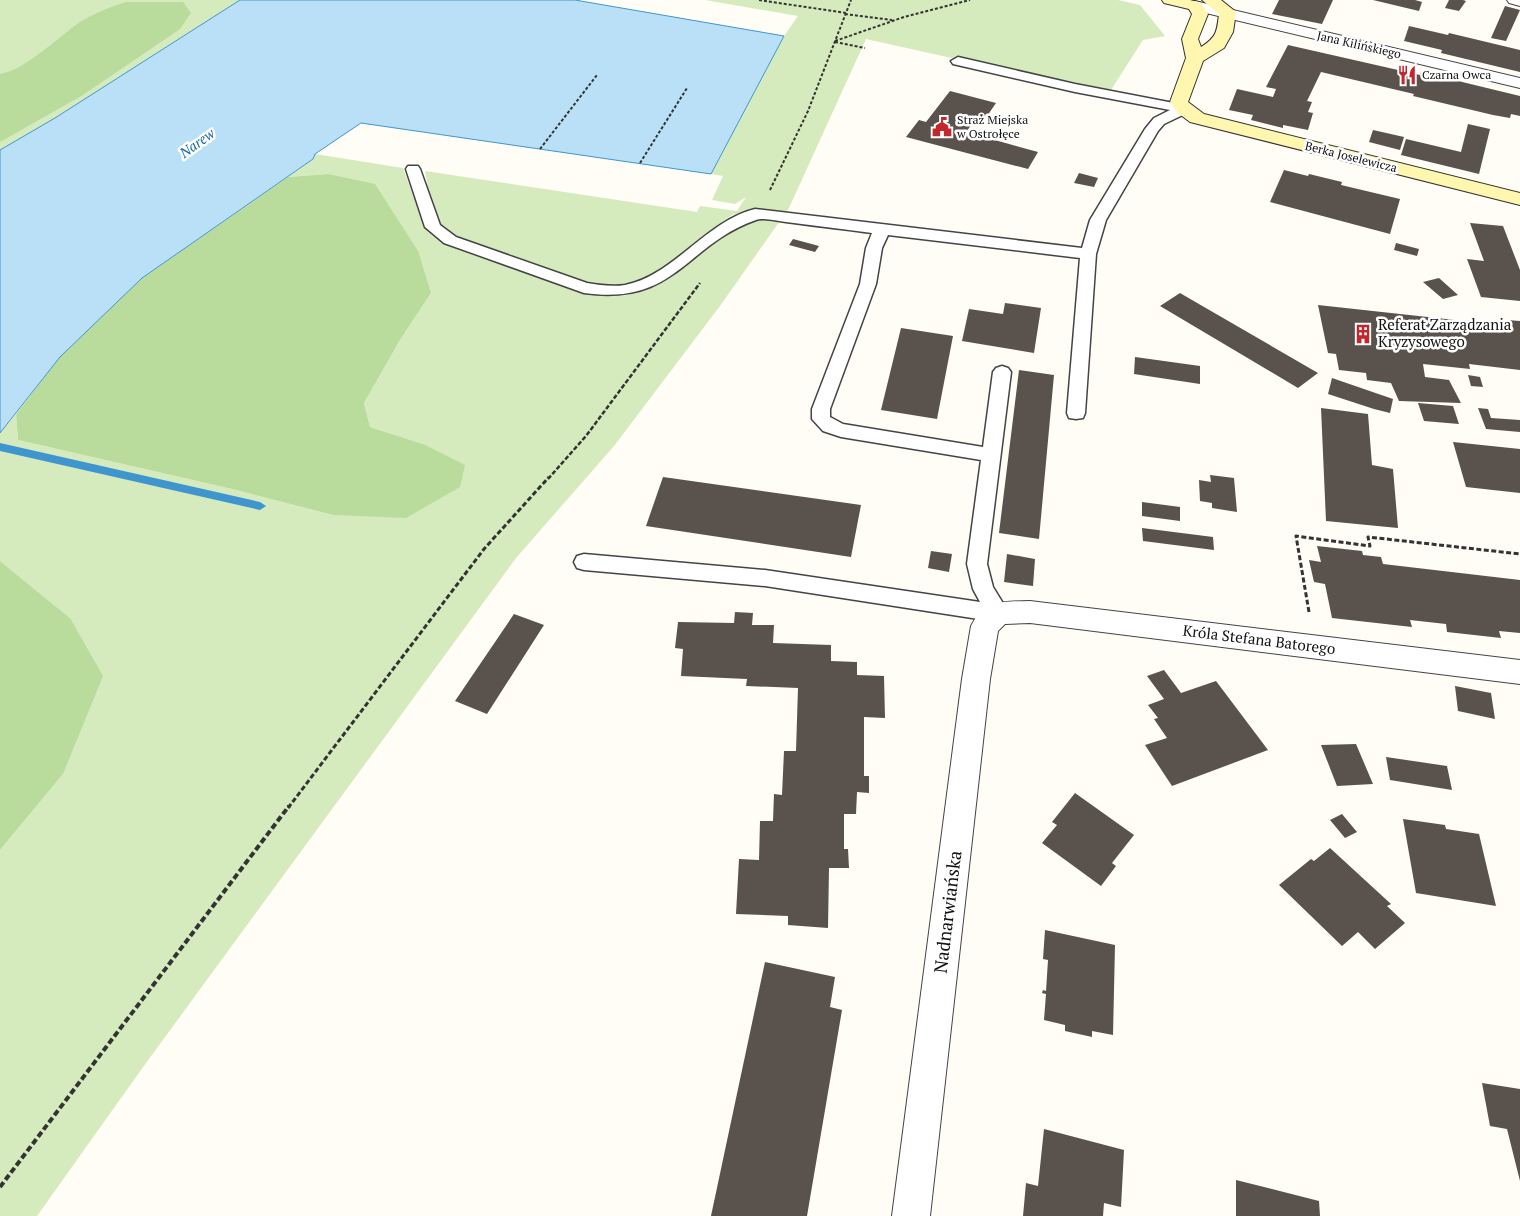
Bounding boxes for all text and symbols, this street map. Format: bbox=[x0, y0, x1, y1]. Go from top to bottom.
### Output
street label: Jana Kilińskiego bbox=[1316, 28, 1403, 62]
restaurant icon: Czarna Owca bbox=[1396, 64, 1418, 86]
place label: Czarna Owca bbox=[1422, 67, 1491, 82]
place label: Straż Miejska w Ostrołęce bbox=[956, 112, 1028, 141]
public building icon: Straż Miejska w Ostrołęce bbox=[931, 116, 953, 138]
water label: Narew bbox=[175, 123, 218, 162]
street label: Berka Joselewicza bbox=[1303, 138, 1399, 175]
place label: Referat Zarządzania Kryzysowego bbox=[1378, 314, 1512, 351]
building icon: Referat Zarządzania Kryzysowego bbox=[1352, 323, 1374, 345]
street label: Króla Stefana Batorego bbox=[1182, 620, 1337, 658]
street label: Nadnarwiańska bbox=[928, 849, 966, 975]

